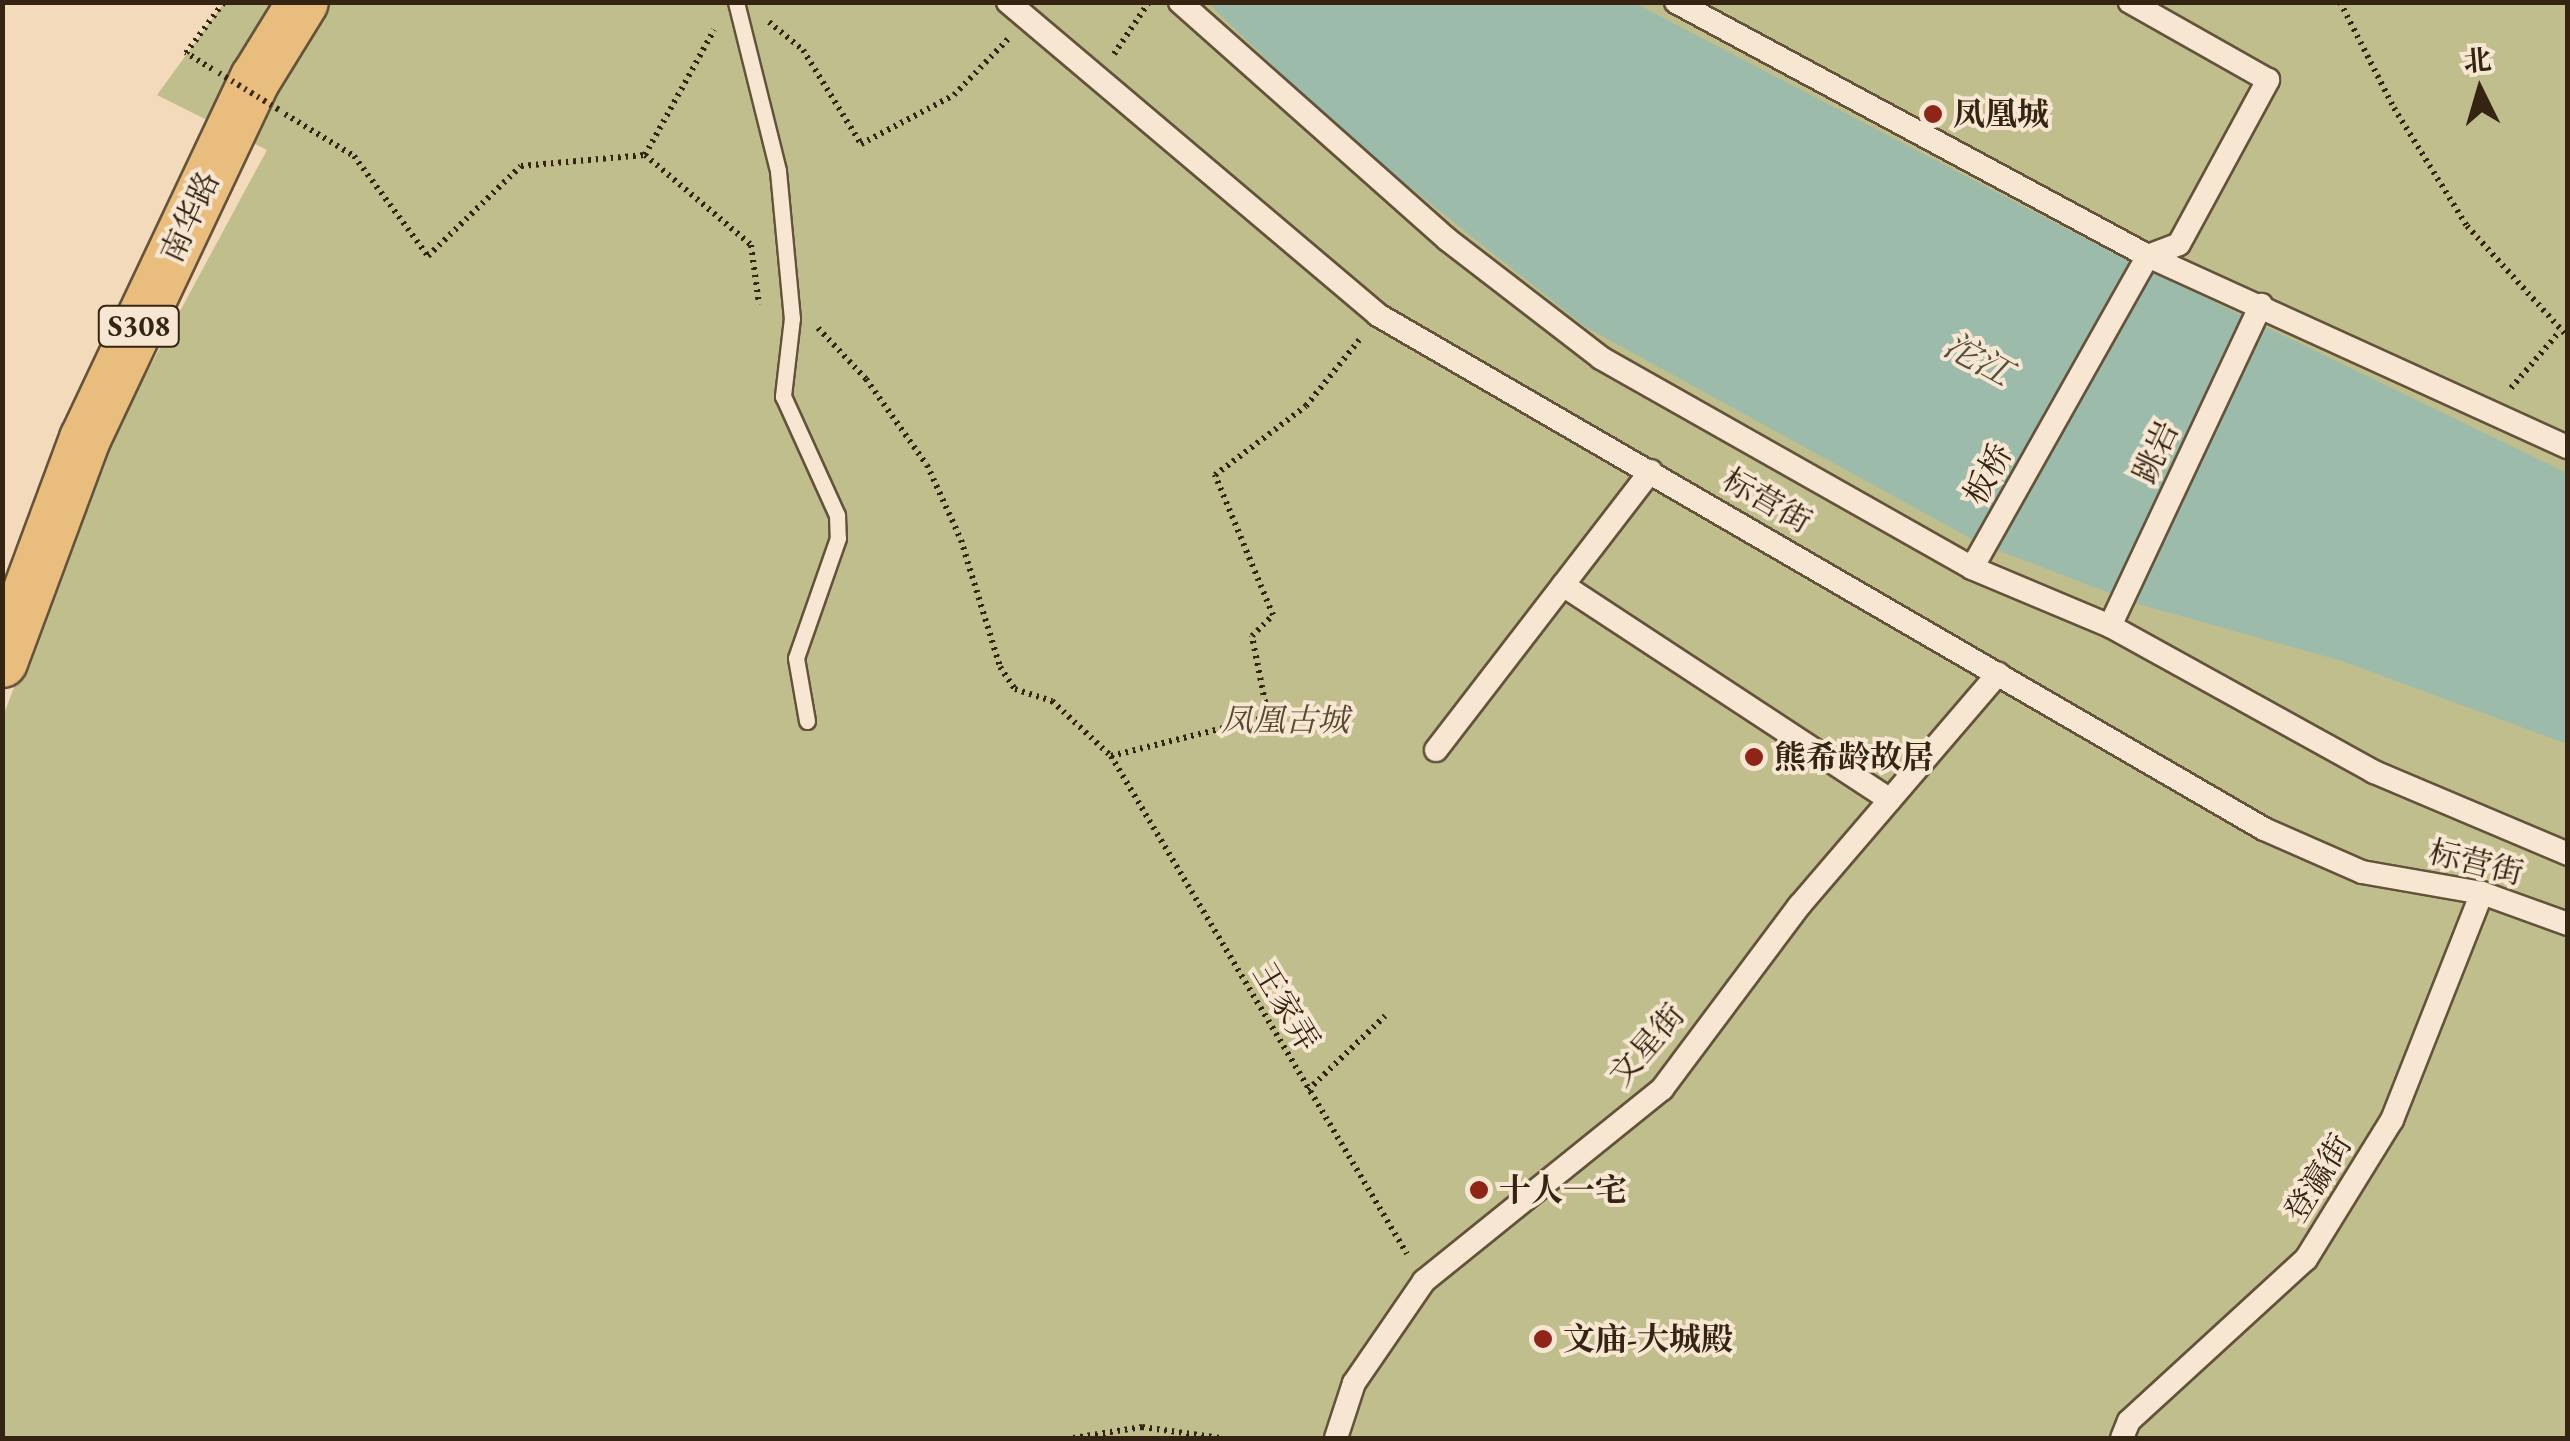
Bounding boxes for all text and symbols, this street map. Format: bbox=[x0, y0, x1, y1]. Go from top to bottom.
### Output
north arrow bbox=[2430, 40, 2530, 140]
text: 北 bbox=[2462, 41, 2493, 79]
place label: 凤凰城 bbox=[1953, 95, 2049, 133]
marker: 凤凰城 bbox=[1922, 103, 1944, 125]
street label: 南华路 bbox=[152, 165, 228, 269]
road number: S308 bbox=[96, 301, 182, 351]
water label: 沱江 bbox=[1937, 324, 2019, 394]
street label: 跳岩 bbox=[2125, 415, 2187, 489]
street label: 板桥 bbox=[1956, 437, 2020, 511]
street label: 标营街 bbox=[1716, 460, 1818, 542]
park label: 凤凰古城 bbox=[1221, 701, 1349, 739]
place label: 熊希龄故居 bbox=[1774, 738, 1934, 776]
marker: 熊希龄故居 bbox=[1743, 746, 1765, 768]
street label: 标营街 bbox=[2425, 833, 2527, 893]
street label: 王家弄 bbox=[1245, 956, 1327, 1058]
street label: 文星街 bbox=[1601, 996, 1693, 1094]
street label: 登瀛街 bbox=[2276, 1127, 2360, 1229]
place label: 十人一宅 bbox=[1499, 1171, 1627, 1209]
marker: 十人一宅 bbox=[1468, 1179, 1490, 1201]
place label: 文庙-大城殿 bbox=[1563, 1320, 1733, 1358]
marker: 文庙-大城殿 bbox=[1532, 1328, 1554, 1350]

